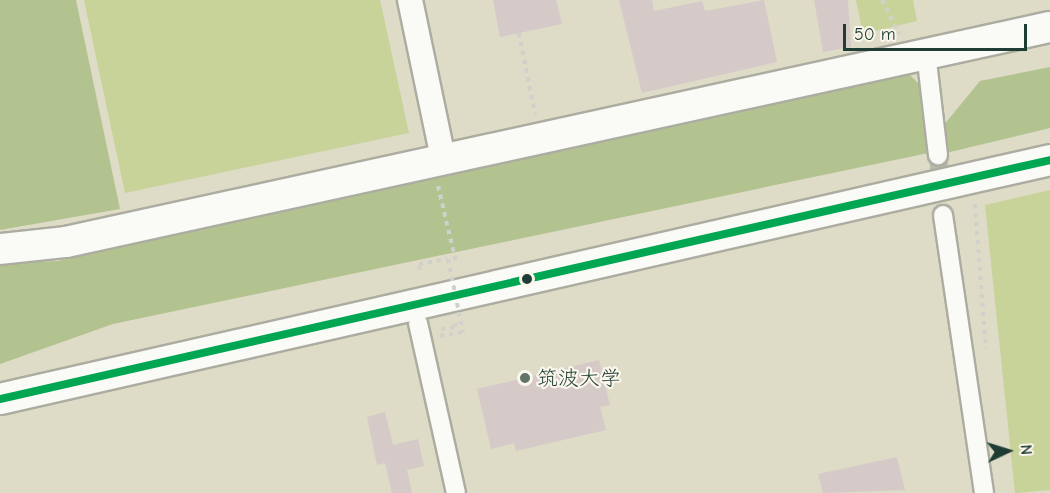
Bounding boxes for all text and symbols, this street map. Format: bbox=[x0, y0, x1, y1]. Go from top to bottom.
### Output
scale bar bbox=[846, 12, 1030, 50]
text: 50 m bbox=[854, 24, 896, 45]
unlabelled marker bbox=[521, 273, 533, 285]
place label: 筑波大学 bbox=[537, 365, 621, 391]
marker: 筑波大学 bbox=[518, 371, 532, 385]
north arrow bbox=[978, 421, 1038, 481]
text: N bbox=[1017, 444, 1035, 456]

